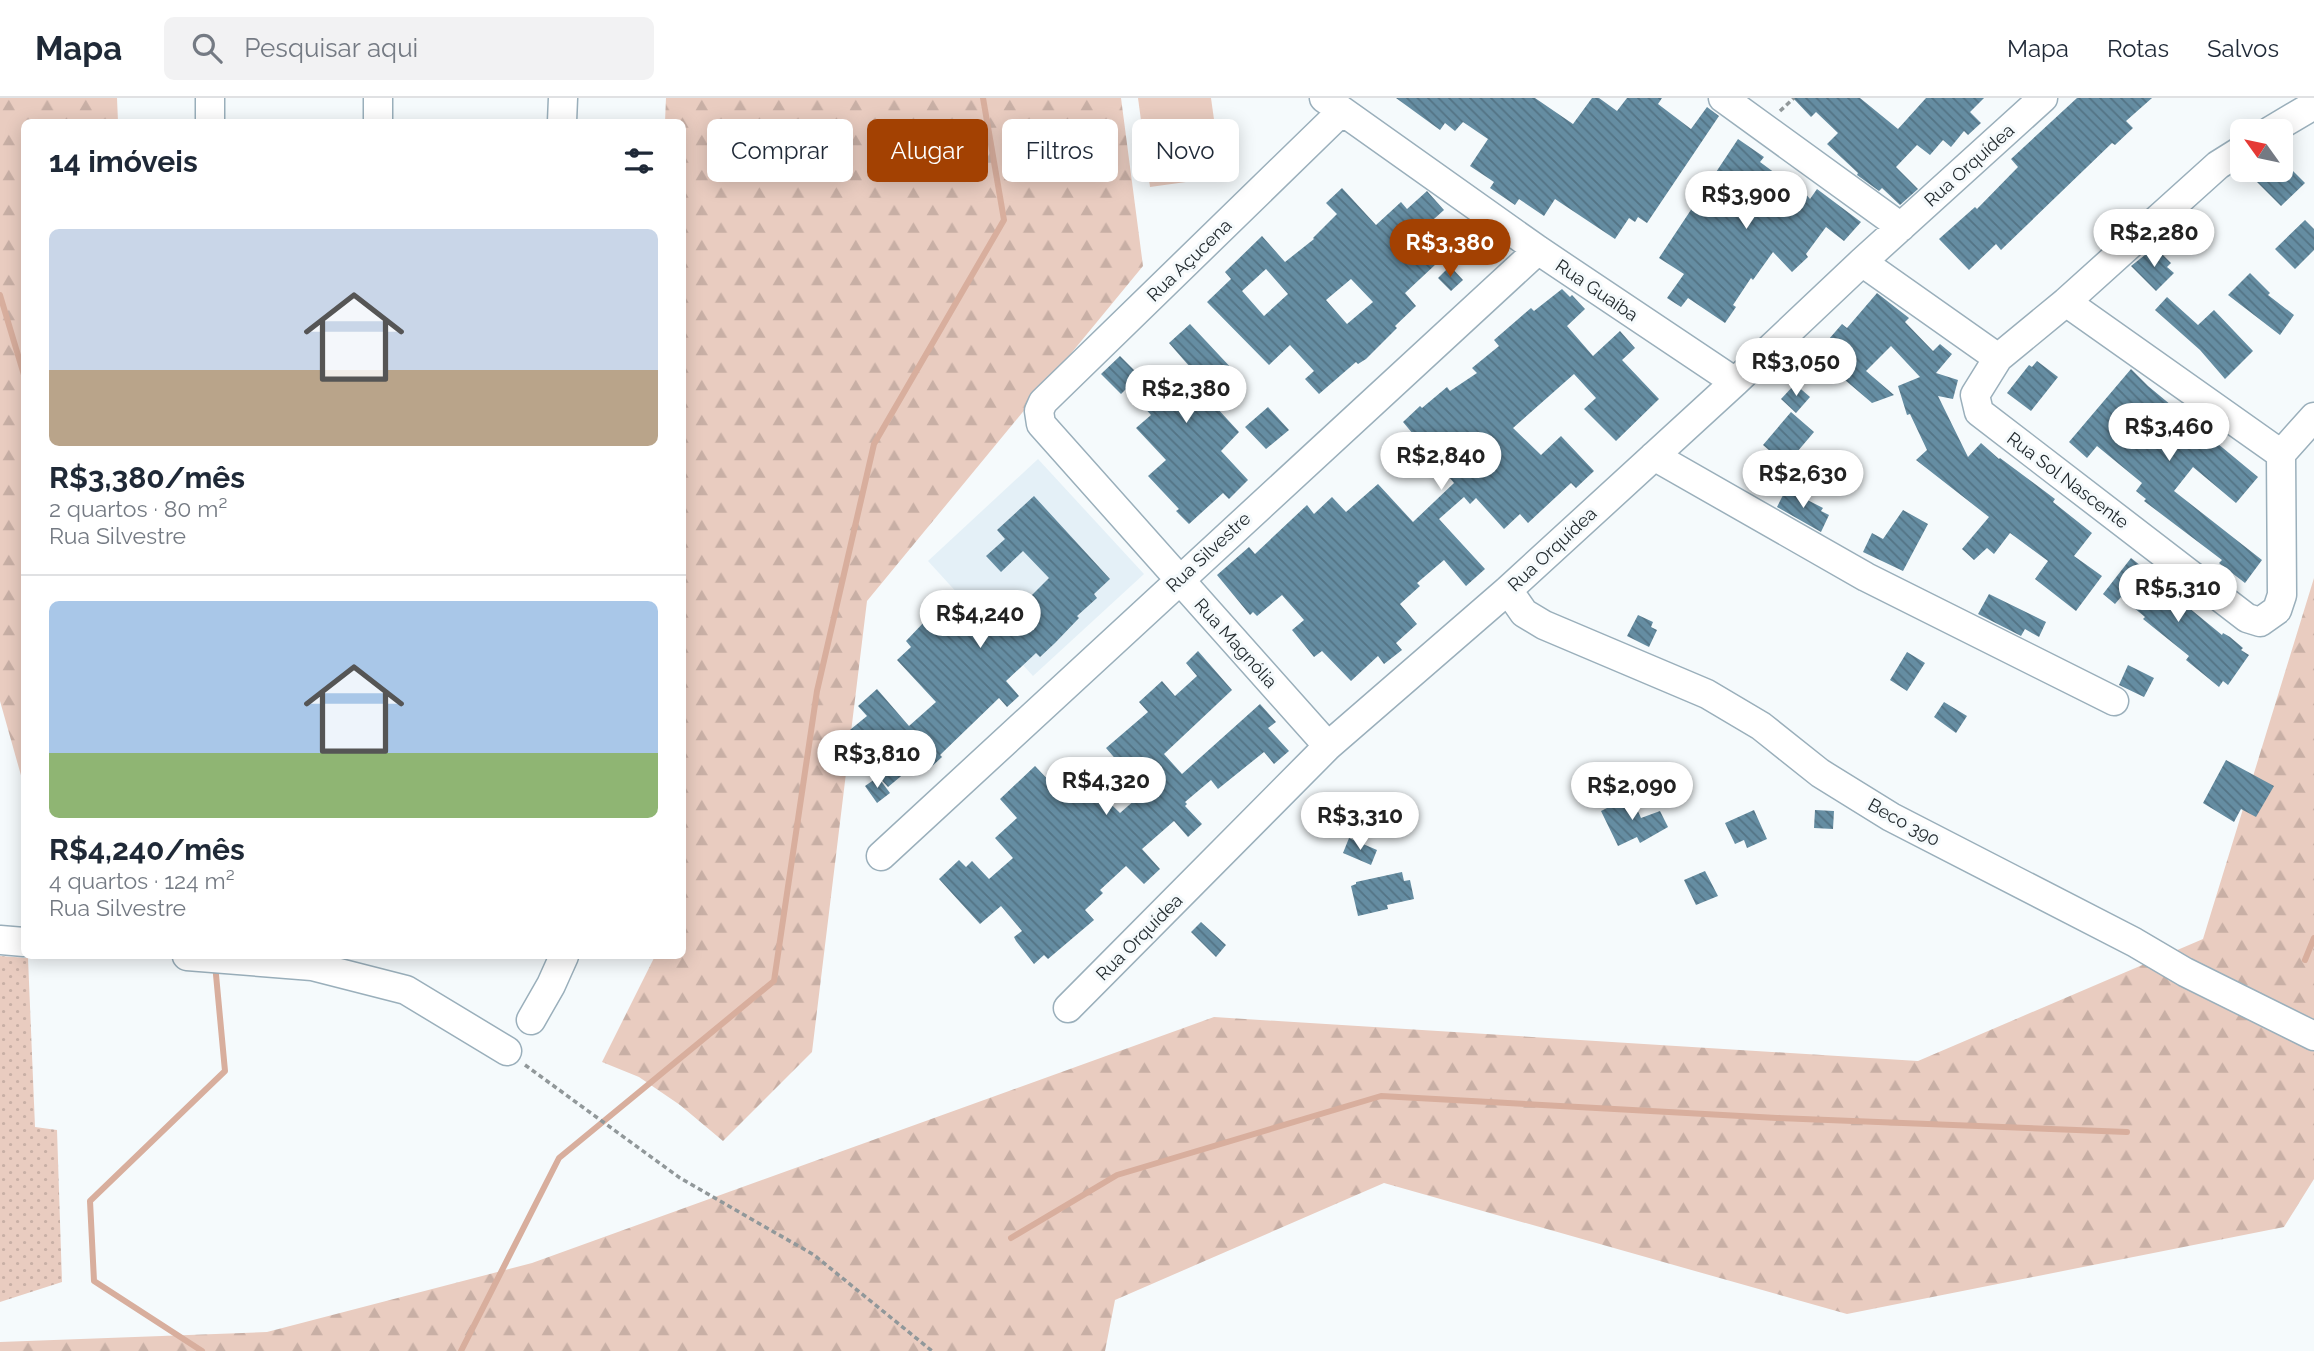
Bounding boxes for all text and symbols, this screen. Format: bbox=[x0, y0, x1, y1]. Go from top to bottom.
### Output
search box bbox=[164, 17, 654, 80]
text: Mapa bbox=[35, 29, 122, 68]
icon: search bbox=[188, 29, 226, 67]
text: Pesquisar aqui bbox=[244, 33, 418, 63]
text: Mapa bbox=[2007, 34, 2069, 63]
text: Rotas bbox=[2107, 34, 2169, 63]
text: Salvos bbox=[2207, 34, 2279, 63]
chip: Comprar bbox=[707, 119, 853, 182]
chip: Alugar bbox=[867, 119, 988, 182]
chip: Filtros bbox=[1002, 119, 1118, 182]
chip: Novo bbox=[1132, 119, 1239, 182]
street label: Rua Orquídea bbox=[1920, 119, 2018, 211]
north arrow bbox=[2230, 119, 2292, 182]
map controls bbox=[2230, 119, 2293, 182]
icon: filters bbox=[620, 142, 658, 180]
text: 14 imóveis bbox=[49, 144, 198, 179]
pin: R$3,900 bbox=[1681, 172, 1811, 231]
text: R$3,900 bbox=[1701, 180, 1791, 207]
pin: R$2,280 bbox=[2089, 209, 2219, 269]
street label: Rua Açucena bbox=[1142, 214, 1236, 306]
text: R$2,280 bbox=[2109, 218, 2199, 245]
pin: R$3,380 bbox=[1385, 220, 1515, 279]
text: R$3,380 bbox=[1406, 228, 1494, 255]
street label: Rua Guaíba bbox=[1552, 255, 1642, 325]
icon: home bbox=[291, 274, 417, 400]
pin: R$3,050 bbox=[1731, 338, 1861, 398]
text: R$3,050 bbox=[1752, 347, 1840, 374]
pin: R$2,380 bbox=[1121, 366, 1251, 425]
text: R$2,380 bbox=[1141, 374, 1231, 401]
pin: R$3,460 bbox=[2104, 404, 2234, 463]
text: R$3,460 bbox=[2124, 412, 2214, 439]
street label: Rua Sol Nascente bbox=[2003, 427, 2133, 533]
pin: R$2,840 bbox=[1376, 432, 1506, 492]
text: R$2,840 bbox=[1396, 441, 1486, 468]
pin: R$2,630 bbox=[1738, 450, 1868, 510]
text: R$2,630 bbox=[1759, 459, 1847, 486]
text: R$3,380/mês bbox=[49, 460, 245, 495]
text: 2 quartos · 80 m² bbox=[49, 495, 227, 522]
street label: Rua Orquídea bbox=[1503, 503, 1601, 595]
street label: Rua Silvestre bbox=[1162, 507, 1255, 596]
text: Rua Silvestre bbox=[49, 522, 186, 549]
pin: R$5,310 bbox=[2113, 564, 2243, 624]
text: R$5,310 bbox=[2135, 573, 2221, 600]
pin: R$4,240 bbox=[915, 590, 1045, 650]
street label: Rua Magnólia bbox=[1190, 594, 1282, 692]
text: R$4,240 bbox=[936, 599, 1024, 626]
icon: home bbox=[291, 646, 417, 772]
pin: R$3,810 bbox=[812, 730, 942, 790]
text: R$3,810 bbox=[833, 739, 921, 766]
pin: R$4,320 bbox=[1041, 758, 1171, 817]
pin: R$2,090 bbox=[1567, 762, 1697, 822]
text: R$4,320 bbox=[1062, 766, 1150, 793]
text: R$2,090 bbox=[1587, 771, 1677, 798]
pin: R$3,310 bbox=[1295, 792, 1425, 852]
street label: Beco 390 bbox=[1864, 794, 1944, 850]
text: R$3,310 bbox=[1317, 801, 1403, 828]
text: R$4,240/mês bbox=[49, 832, 245, 867]
text: 4 quartos · 124 m² bbox=[49, 867, 235, 894]
street label: Rua Orquídea bbox=[1091, 889, 1187, 985]
text: Rua Silvestre bbox=[49, 894, 186, 921]

